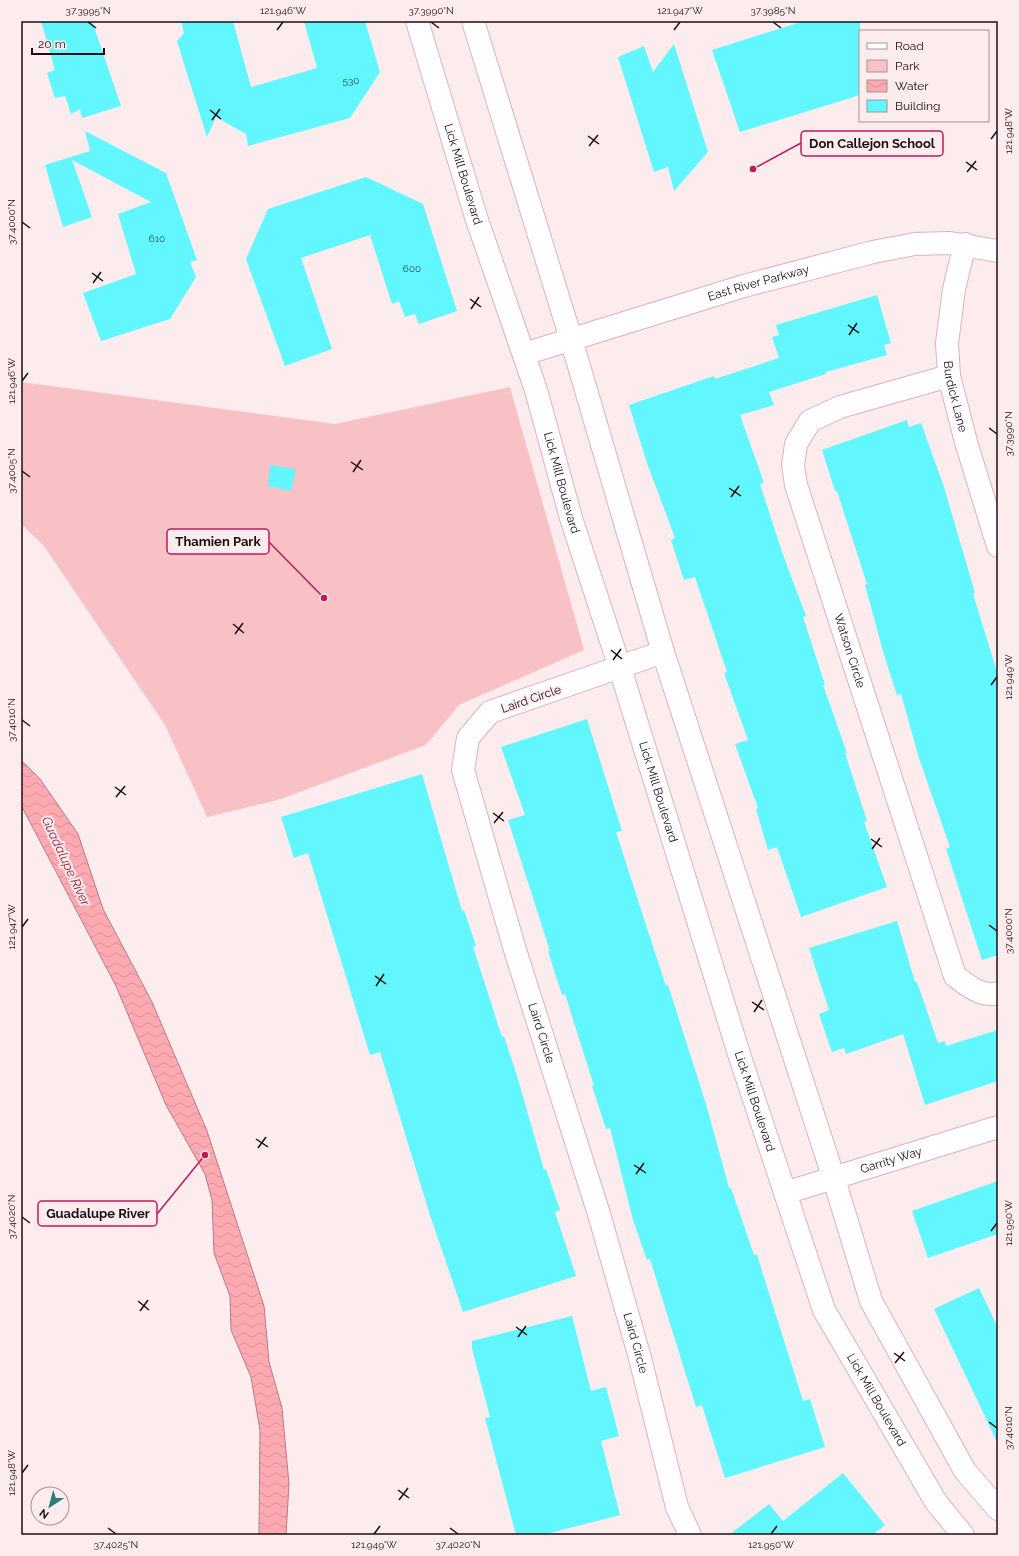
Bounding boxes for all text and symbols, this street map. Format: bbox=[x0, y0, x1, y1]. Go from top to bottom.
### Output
text: 37.3995°N bbox=[66, 5, 110, 16]
text: 121.946°W bbox=[260, 5, 307, 16]
text: 37.3990°N bbox=[408, 5, 454, 16]
text: 121.947°W bbox=[657, 5, 703, 16]
text: 37.3985°N bbox=[751, 5, 795, 16]
scale bar bbox=[32, 30, 104, 56]
legend bbox=[859, 30, 989, 122]
text: 20 m bbox=[38, 37, 66, 51]
text: Road bbox=[895, 39, 924, 53]
text: Park bbox=[895, 59, 920, 73]
house number: 530 bbox=[343, 75, 359, 86]
text: Water bbox=[895, 79, 929, 93]
text: Building bbox=[895, 99, 941, 113]
text: 121.948°W bbox=[1003, 107, 1014, 154]
street label: Lick Mill Boulevard bbox=[441, 122, 485, 227]
callout: Don Callejon School bbox=[801, 131, 943, 156]
text: Don Callejon School bbox=[809, 136, 936, 151]
text: 37.4000°N bbox=[6, 199, 17, 245]
house number: 610 bbox=[149, 233, 165, 244]
street label: East River Parkway bbox=[706, 262, 811, 304]
house number: 600 bbox=[403, 263, 421, 274]
text: 121.946°W bbox=[6, 357, 17, 404]
street label: Burdick Lane bbox=[941, 360, 970, 434]
text: 37.3990°N bbox=[1003, 411, 1014, 457]
street label: Lick Mill Boulevard bbox=[541, 430, 583, 535]
text: 37.4005°N bbox=[6, 448, 17, 494]
callout: Thamien Park bbox=[167, 529, 269, 554]
text: Thamien Park bbox=[175, 534, 261, 549]
street label: Watson Circle bbox=[831, 612, 868, 690]
text: 121.949°W bbox=[1003, 654, 1014, 700]
street label: Laird Circle bbox=[499, 682, 563, 716]
text: 37.4010°N bbox=[6, 698, 17, 742]
street label: Lick Mill Boulevard bbox=[636, 740, 680, 844]
water label: Guadalupe River bbox=[39, 814, 94, 909]
text: 121.947°W bbox=[6, 904, 17, 950]
text: 37.4000°N bbox=[1003, 908, 1014, 954]
street label: Laird Circle bbox=[525, 1001, 558, 1065]
street label: Lick Mill Boulevard bbox=[732, 1049, 778, 1153]
street label: Garrity Way bbox=[858, 1144, 924, 1176]
text: 37.4020°N bbox=[6, 1195, 17, 1239]
text: 121.950°W bbox=[1003, 1199, 1014, 1246]
callout: Guadalupe River bbox=[38, 1201, 157, 1226]
text: Guadalupe River bbox=[46, 1206, 150, 1221]
street label: Laird Circle bbox=[620, 1311, 651, 1375]
street label: Lick Mill Boulevard bbox=[844, 1351, 909, 1449]
text: 37.4010°N bbox=[1003, 1406, 1014, 1450]
text: 121.948°W bbox=[6, 1449, 17, 1496]
north arrow bbox=[30, 1486, 70, 1526]
text: N bbox=[37, 1506, 52, 1521]
text: 37.4025°N bbox=[94, 1539, 138, 1550]
text: 121.949°W bbox=[351, 1539, 397, 1550]
text: 37.4020°N bbox=[436, 1539, 480, 1550]
text: 121.950°W bbox=[748, 1539, 795, 1550]

